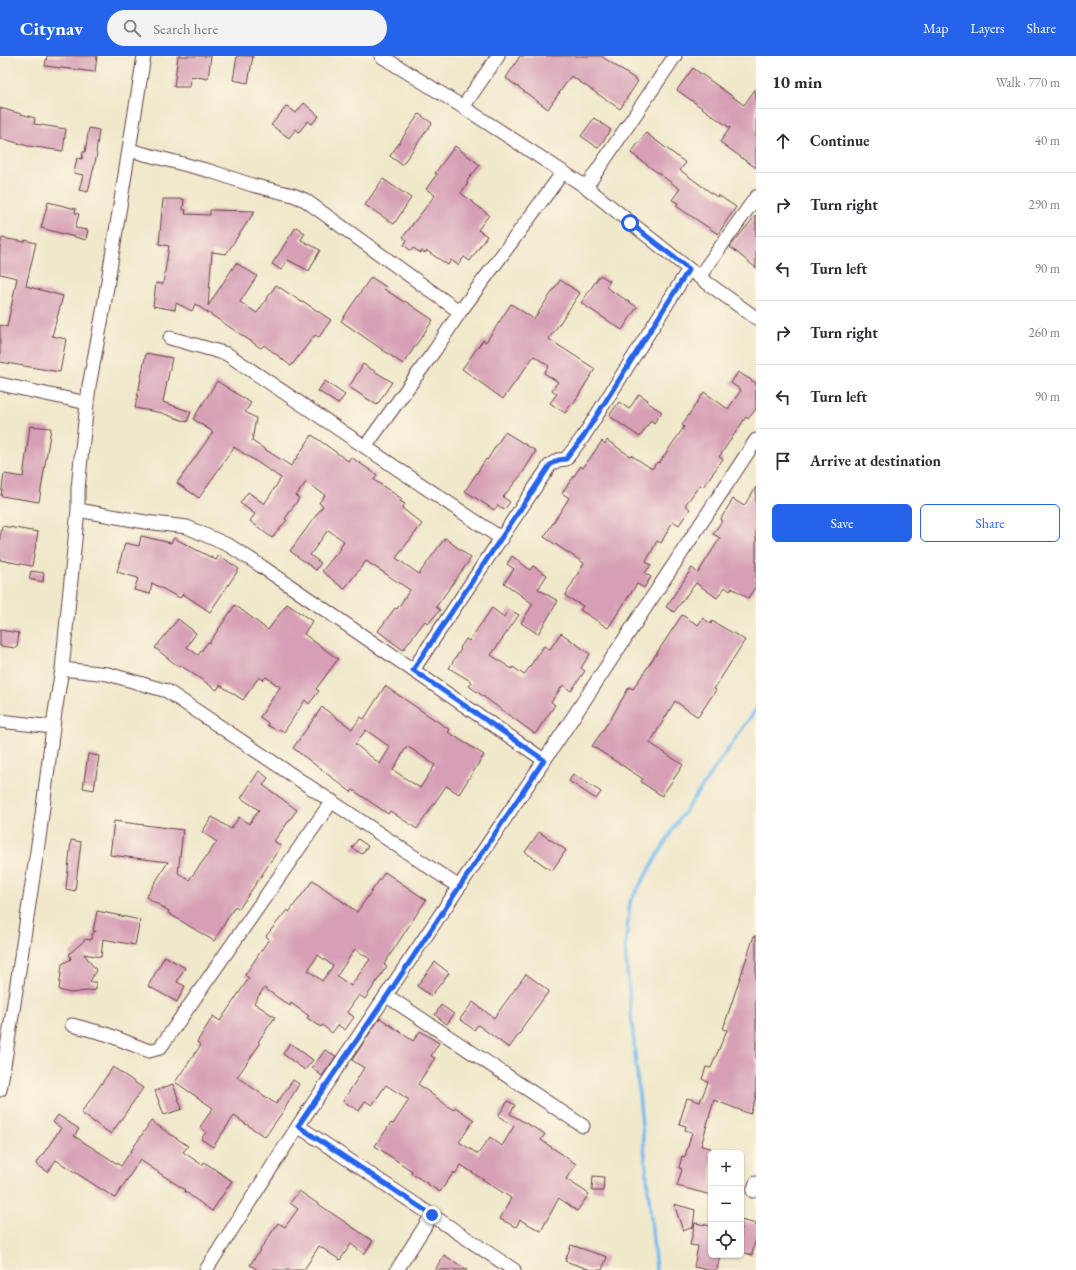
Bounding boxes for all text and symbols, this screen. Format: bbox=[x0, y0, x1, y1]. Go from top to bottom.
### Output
search box bbox=[107, 10, 387, 46]
text: Citynav bbox=[20, 16, 83, 41]
icon: search bbox=[121, 17, 143, 39]
text: Search here bbox=[153, 19, 218, 38]
text: Map bbox=[923, 19, 948, 37]
text: Layers bbox=[970, 19, 1005, 37]
text: Share bbox=[1027, 19, 1056, 37]
text: 10 min bbox=[772, 71, 822, 93]
text: Walk · 770 m bbox=[996, 74, 1060, 91]
icon: ahead bbox=[772, 130, 794, 152]
text: Continue bbox=[810, 131, 870, 150]
text: 40 m bbox=[1035, 132, 1060, 149]
icon: right bbox=[772, 194, 794, 216]
text: Turn right bbox=[810, 195, 878, 214]
text: 290 m bbox=[1029, 196, 1060, 213]
route start bbox=[621, 214, 639, 232]
icon: left bbox=[772, 258, 794, 280]
text: Turn left bbox=[810, 259, 867, 278]
text: 90 m bbox=[1035, 260, 1060, 277]
icon: right bbox=[772, 322, 794, 344]
text: Turn right bbox=[810, 323, 878, 342]
text: 260 m bbox=[1029, 324, 1060, 341]
icon: left bbox=[772, 386, 794, 408]
text: Turn left bbox=[810, 387, 867, 406]
text: 90 m bbox=[1035, 388, 1060, 405]
icon: arrive bbox=[772, 450, 794, 472]
text: Arrive at destination bbox=[810, 451, 941, 470]
button: Save bbox=[772, 504, 912, 542]
button: Share bbox=[920, 504, 1060, 542]
map controls bbox=[708, 1150, 744, 1258]
button: + bbox=[708, 1150, 744, 1186]
button: − bbox=[708, 1186, 744, 1222]
route end bbox=[423, 1206, 441, 1224]
button: locate bbox=[708, 1222, 744, 1258]

